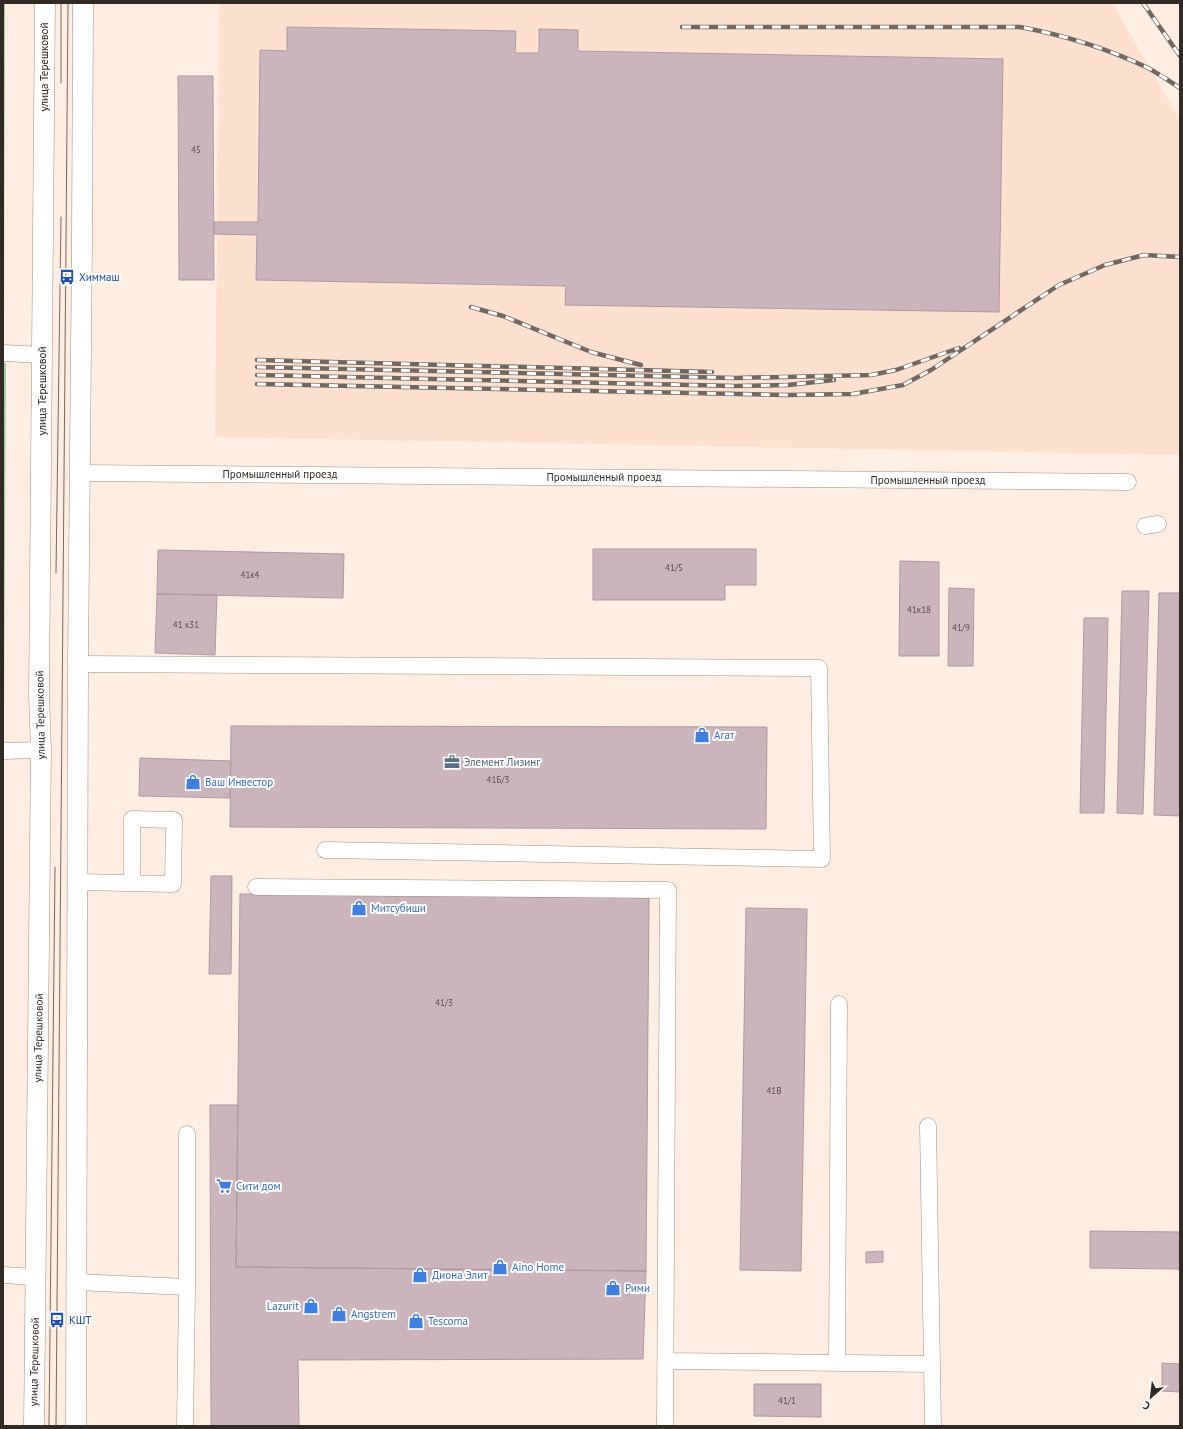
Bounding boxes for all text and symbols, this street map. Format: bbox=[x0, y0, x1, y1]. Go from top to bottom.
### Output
street label: улица Терешковой bbox=[37, 23, 51, 111]
house number: 45 bbox=[191, 144, 201, 155]
bus stop icon: Химмаш bbox=[58, 268, 76, 286]
place label: Химмаш bbox=[79, 270, 120, 284]
street label: улица Терешковой bbox=[35, 347, 49, 435]
street label: Промышленный проезд bbox=[223, 467, 337, 481]
street label: Промышленный проезд bbox=[547, 470, 661, 484]
street label: Промышленный проезд bbox=[871, 473, 985, 487]
house number: 41/5 bbox=[665, 562, 683, 573]
house number: 41к4 bbox=[240, 569, 260, 580]
house number: 41к18 bbox=[907, 604, 931, 615]
house number: 41 к31 bbox=[173, 619, 199, 630]
house number: 41/9 bbox=[952, 622, 970, 633]
street label: улица Терешковой bbox=[32, 670, 48, 760]
shop icon: Агат bbox=[693, 726, 711, 744]
place label: Агат bbox=[714, 728, 735, 742]
office icon: Элемент Лизинг bbox=[443, 753, 461, 771]
place label: Элемент Лизинг bbox=[464, 755, 541, 769]
shop icon: Ваш Инвестор bbox=[184, 773, 202, 791]
house number: 41Б/3 bbox=[487, 774, 510, 785]
place label: Ваш Инвестор bbox=[205, 775, 273, 789]
shop icon: Митсубиши bbox=[350, 899, 368, 917]
place label: Митсубиши bbox=[371, 901, 426, 915]
street label: улица Терешковой bbox=[30, 993, 46, 1083]
house number: 41/3 bbox=[435, 997, 453, 1008]
house number: 41В bbox=[766, 1085, 782, 1096]
supermarket icon: Сити дом bbox=[215, 1177, 233, 1195]
place label: Сити дом bbox=[236, 1179, 281, 1193]
shop icon: Aino Home bbox=[491, 1258, 509, 1276]
place label: Aino Home bbox=[512, 1260, 564, 1274]
shop icon: Диона Элит bbox=[411, 1266, 429, 1284]
place label: Диона Элит bbox=[432, 1268, 488, 1282]
shop icon: Рими bbox=[604, 1279, 622, 1297]
place label: Рими bbox=[625, 1281, 650, 1295]
shop icon: Lazurit bbox=[302, 1297, 320, 1315]
place label: Lazurit bbox=[267, 1299, 299, 1313]
shop icon: Angstrem bbox=[330, 1305, 348, 1323]
place label: Angstrem bbox=[351, 1307, 396, 1321]
bus stop icon: КШТ bbox=[48, 1311, 66, 1329]
shop icon: Tescoma bbox=[407, 1312, 425, 1330]
place label: КШТ bbox=[69, 1313, 91, 1327]
place label: Tescoma bbox=[428, 1314, 468, 1328]
street label: улица Терешковой bbox=[26, 1317, 42, 1407]
north arrow bbox=[1131, 1377, 1171, 1417]
house number: 41/1 bbox=[778, 1395, 796, 1406]
text: С bbox=[1140, 1398, 1152, 1413]

